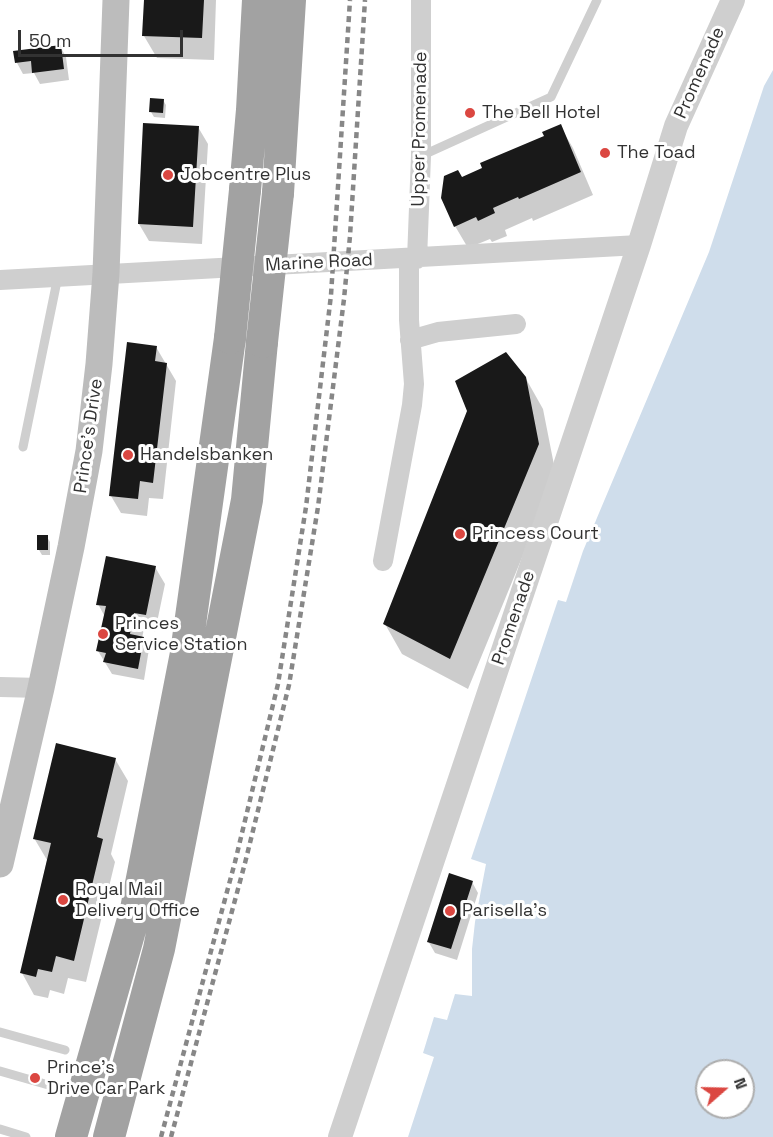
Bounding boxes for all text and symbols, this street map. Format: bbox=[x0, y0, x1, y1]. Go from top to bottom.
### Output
scale bar bbox=[21, 18, 186, 56]
street label: Promenade bbox=[670, 24, 730, 122]
text: 50 m bbox=[29, 29, 71, 52]
street label: Upper Promenade bbox=[408, 51, 432, 207]
place label: The Bell Hotel bbox=[482, 102, 601, 124]
marker: The Bell Hotel bbox=[463, 106, 477, 120]
place label: The Toad bbox=[617, 142, 695, 164]
marker: The Toad bbox=[598, 146, 612, 160]
place label: Jobcentre Plus bbox=[180, 164, 311, 186]
marker: Jobcentre Plus bbox=[161, 168, 175, 182]
street label: Marine Road bbox=[265, 249, 373, 277]
street label: Prince's Drive bbox=[70, 377, 108, 495]
place label: Handelsbanken bbox=[140, 444, 273, 466]
marker: Handelsbanken bbox=[121, 448, 135, 462]
place label: Princess Court bbox=[472, 523, 599, 545]
marker: Princess Court bbox=[453, 527, 467, 541]
street label: Promenade bbox=[488, 568, 540, 668]
place label: Princes Service Station bbox=[115, 613, 248, 656]
marker: Princes Service Station bbox=[96, 627, 110, 641]
place label: Royal Mail Delivery Office bbox=[75, 879, 200, 922]
marker: Royal Mail Delivery Office bbox=[56, 893, 70, 907]
place label: Parisella's bbox=[462, 900, 547, 922]
marker: Parisella's bbox=[443, 904, 457, 918]
place label: Prince's Drive Car Park bbox=[47, 1057, 165, 1100]
north arrow bbox=[695, 1059, 755, 1119]
marker: Prince's Drive Car Park bbox=[28, 1071, 42, 1085]
text: N bbox=[729, 1075, 752, 1092]

